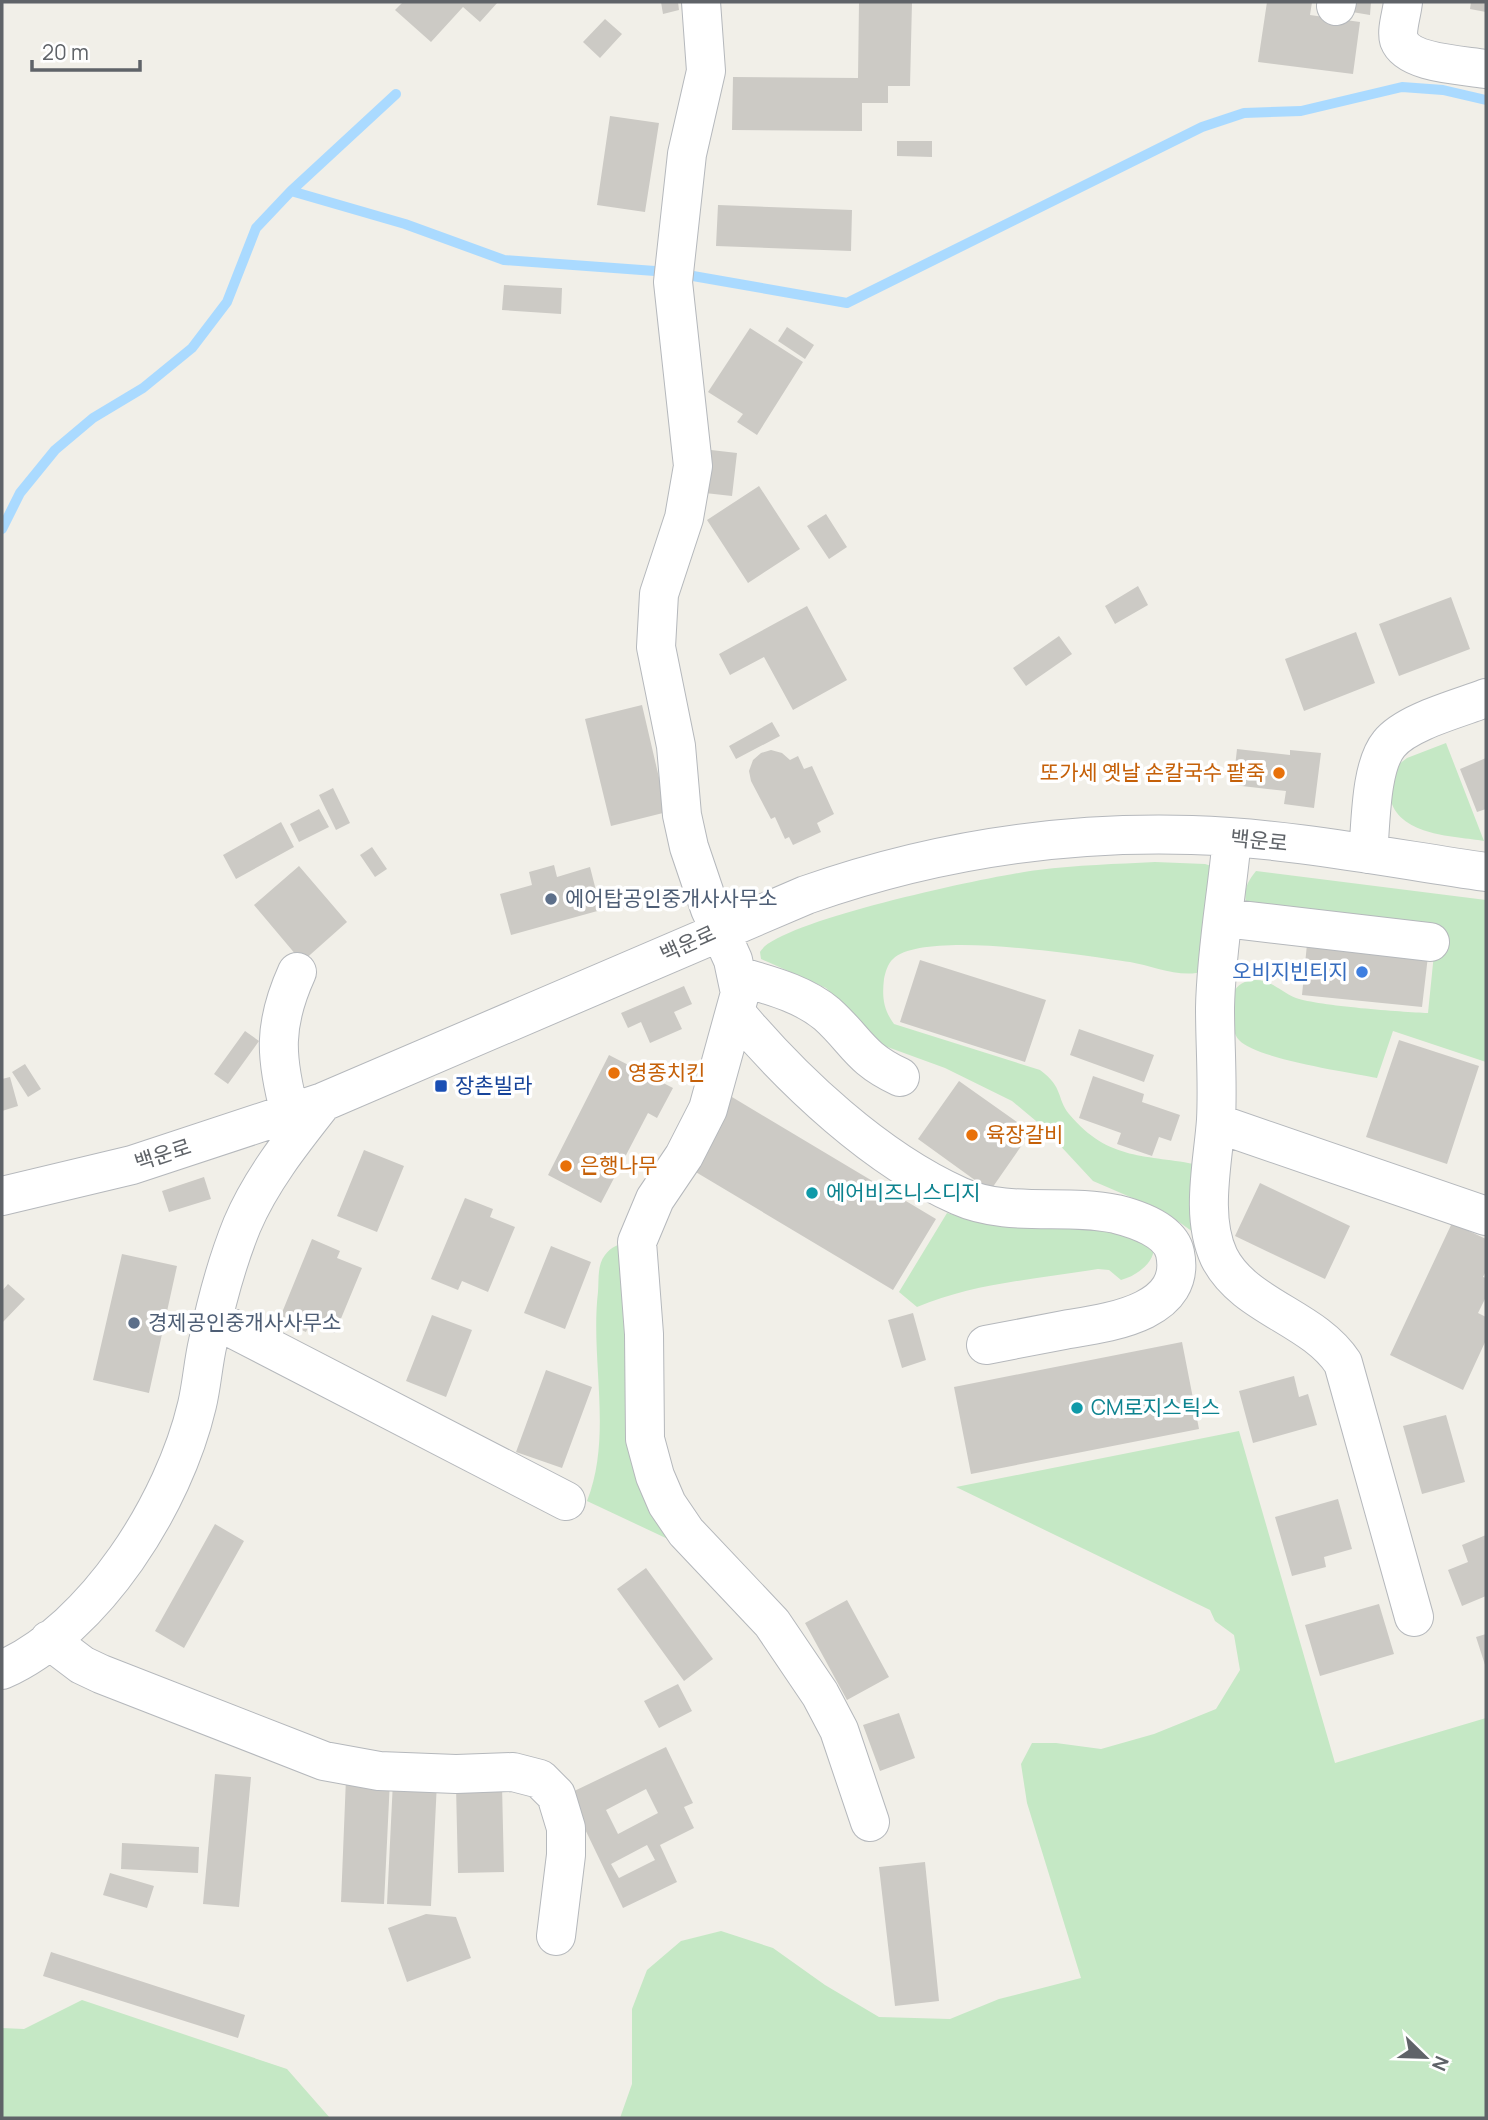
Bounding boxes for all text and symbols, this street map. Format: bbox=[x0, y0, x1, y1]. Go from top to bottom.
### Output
scale bar bbox=[32, 28, 140, 72]
text: 20 m bbox=[42, 38, 89, 66]
place label: 또가세 옛날 손칼국수 팥죽 bbox=[1040, 758, 1265, 786]
marker: 또가세 옛날 손칼국수 팥죽 bbox=[1271, 765, 1287, 781]
street label: 백운로 bbox=[1229, 823, 1289, 857]
place label: 에어탑공인중개사사무소 bbox=[565, 884, 778, 912]
marker: 에어탑공인중개사사무소 bbox=[543, 891, 559, 907]
street label: 백운로 bbox=[655, 919, 720, 968]
place label: 오비지빈티지 bbox=[1232, 957, 1348, 985]
marker: 오비지빈티지 bbox=[1354, 964, 1370, 980]
place label: 영종치킨 bbox=[628, 1058, 705, 1086]
marker: 영종치킨 bbox=[606, 1065, 622, 1081]
place label: 장촌빌라 bbox=[455, 1071, 532, 1099]
marker: 장촌빌라 bbox=[433, 1078, 449, 1094]
place label: 육장갈비 bbox=[986, 1120, 1063, 1148]
marker: 육장갈비 bbox=[964, 1127, 980, 1143]
street label: 백운로 bbox=[131, 1132, 195, 1176]
place label: 은행나무 bbox=[580, 1151, 657, 1179]
marker: 은행나무 bbox=[558, 1158, 574, 1174]
place label: 에어비즈니스디지 bbox=[826, 1178, 981, 1206]
marker: 에어비즈니스디지 bbox=[804, 1185, 820, 1201]
place label: 경제공인중개사사무소 bbox=[148, 1308, 341, 1336]
marker: 경제공인중개사사무소 bbox=[126, 1315, 142, 1331]
place label: CM로지스틱스 bbox=[1091, 1393, 1220, 1421]
marker: CM로지스틱스 bbox=[1069, 1400, 1085, 1416]
north arrow bbox=[1390, 2022, 1460, 2092]
text: N bbox=[1426, 2052, 1455, 2075]

